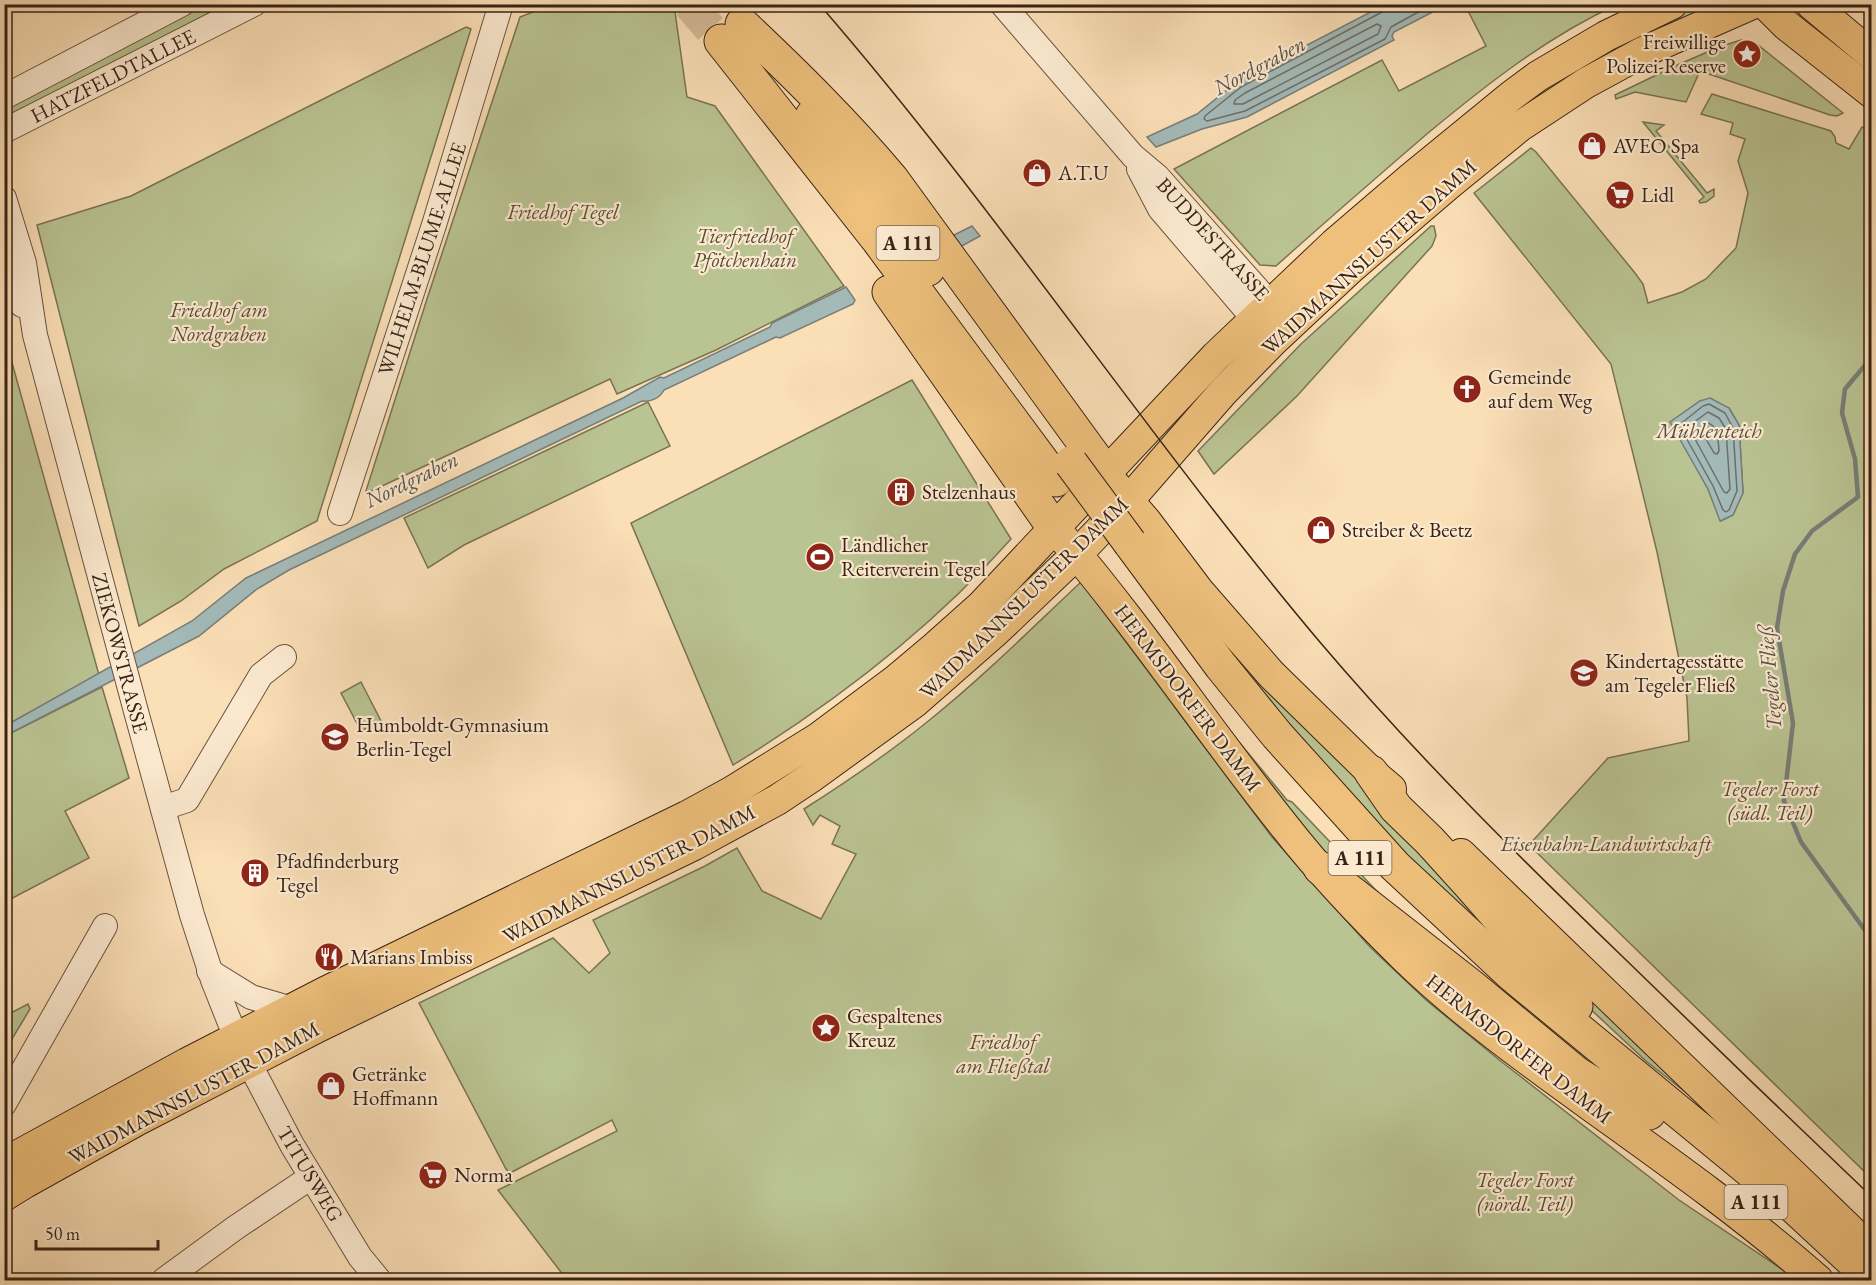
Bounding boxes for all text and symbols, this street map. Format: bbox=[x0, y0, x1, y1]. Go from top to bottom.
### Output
street label: HATZFELDTALLEE bbox=[26, 22, 200, 129]
place label: Freiwillige Polizei-Reserve bbox=[1606, 28, 1726, 79]
water label: Nordgraben bbox=[1207, 29, 1311, 102]
place icon: Freiwillige Polizei-Reserve bbox=[1731, 38, 1763, 70]
shop icon: AVEO Spa bbox=[1576, 130, 1608, 162]
place label: AVEO Spa bbox=[1612, 132, 1700, 159]
street label: WILHELM-BLUME-ALLEE bbox=[371, 139, 472, 379]
street label: WAIDMANNSLUSTER DAMM bbox=[1255, 153, 1482, 361]
shop icon: A.T.U bbox=[1021, 157, 1053, 189]
place label: A.T.U bbox=[1057, 159, 1109, 186]
street label: BUDDESTRASSE bbox=[1151, 171, 1276, 306]
supermarket icon: Lidl bbox=[1604, 179, 1636, 211]
place label: Lidl bbox=[1641, 181, 1674, 208]
park label: Friedhof Tegel bbox=[506, 198, 620, 225]
park label: Tierfriedhof Pfötchenhain bbox=[693, 222, 798, 273]
road number: A 111 bbox=[876, 226, 940, 260]
park label: Friedhof am Nordgraben bbox=[169, 296, 268, 347]
place label: Gemeinde auf dem Weg bbox=[1488, 363, 1593, 414]
church icon: Gemeinde auf dem Weg bbox=[1451, 373, 1483, 405]
water label: Mühlenteich bbox=[1654, 416, 1762, 445]
water label: Nordgraben bbox=[359, 444, 463, 515]
building icon: Stelzenhaus bbox=[885, 476, 917, 508]
place label: Stelzenhaus bbox=[922, 478, 1016, 505]
street label: WAIDMANNSLUSTER DAMM bbox=[913, 490, 1134, 705]
shop icon: Streiber & Beetz bbox=[1305, 514, 1337, 546]
place label: Streiber & Beetz bbox=[1342, 516, 1472, 543]
place label: Ländlicher Reiterverein Tegel bbox=[841, 531, 986, 582]
sports icon: Ländlicher Reiterverein Tegel bbox=[804, 541, 836, 573]
street label: ZIEKOWSTRASSE bbox=[86, 569, 155, 736]
street label: HERMSDORFER DAMM bbox=[1109, 598, 1268, 797]
water label: Tegeler Fließ bbox=[1750, 622, 1789, 731]
place label: Kindertagesstätte am Tegeler Fließ bbox=[1605, 647, 1744, 698]
school or university icon: Kindertagesstätte am Tegeler Fließ bbox=[1568, 657, 1600, 689]
place label: Humboldt-Gymnasium Berlin-Tegel bbox=[356, 711, 549, 762]
school or university icon: Humboldt-Gymnasium Berlin-Tegel bbox=[319, 721, 351, 753]
park label: Tegeler Forst (südl. Teil) bbox=[1721, 775, 1820, 826]
street label: WAIDMANNSLUSTER DAMM bbox=[498, 798, 760, 949]
park label: Eisenbahn-Landwirtschaft bbox=[1500, 830, 1712, 857]
road number: A 111 bbox=[1328, 841, 1392, 875]
place label: Pfadfinderburg Tegel bbox=[276, 847, 399, 898]
building icon: Pfadfinderburg Tegel bbox=[239, 857, 271, 889]
restaurant icon: Marians Imbiss bbox=[313, 941, 345, 973]
place label: Marians Imbiss bbox=[350, 943, 473, 970]
street label: HERMSDORFER DAMM bbox=[1421, 968, 1618, 1130]
place label: Gespaltenes Kreuz bbox=[847, 1002, 942, 1053]
place icon: Gespaltenes Kreuz bbox=[810, 1012, 842, 1044]
street label: WAIDMANNSLUSTER DAMM bbox=[64, 1015, 324, 1170]
park label: Friedhof am Fließtal bbox=[955, 1028, 1051, 1079]
place label: Getränke Hoffmann bbox=[352, 1060, 438, 1111]
shop icon: Getränke Hoffmann bbox=[315, 1070, 347, 1102]
street label: TITUSWEG bbox=[271, 1121, 350, 1227]
supermarket icon: Norma bbox=[417, 1159, 449, 1191]
place label: Norma bbox=[454, 1161, 513, 1188]
park label: Tegeler Forst (nördl. Teil) bbox=[1476, 1166, 1575, 1217]
road number: A 111 bbox=[1724, 1185, 1788, 1219]
scale bar bbox=[36, 1213, 158, 1251]
text: 50 m bbox=[45, 1222, 80, 1245]

